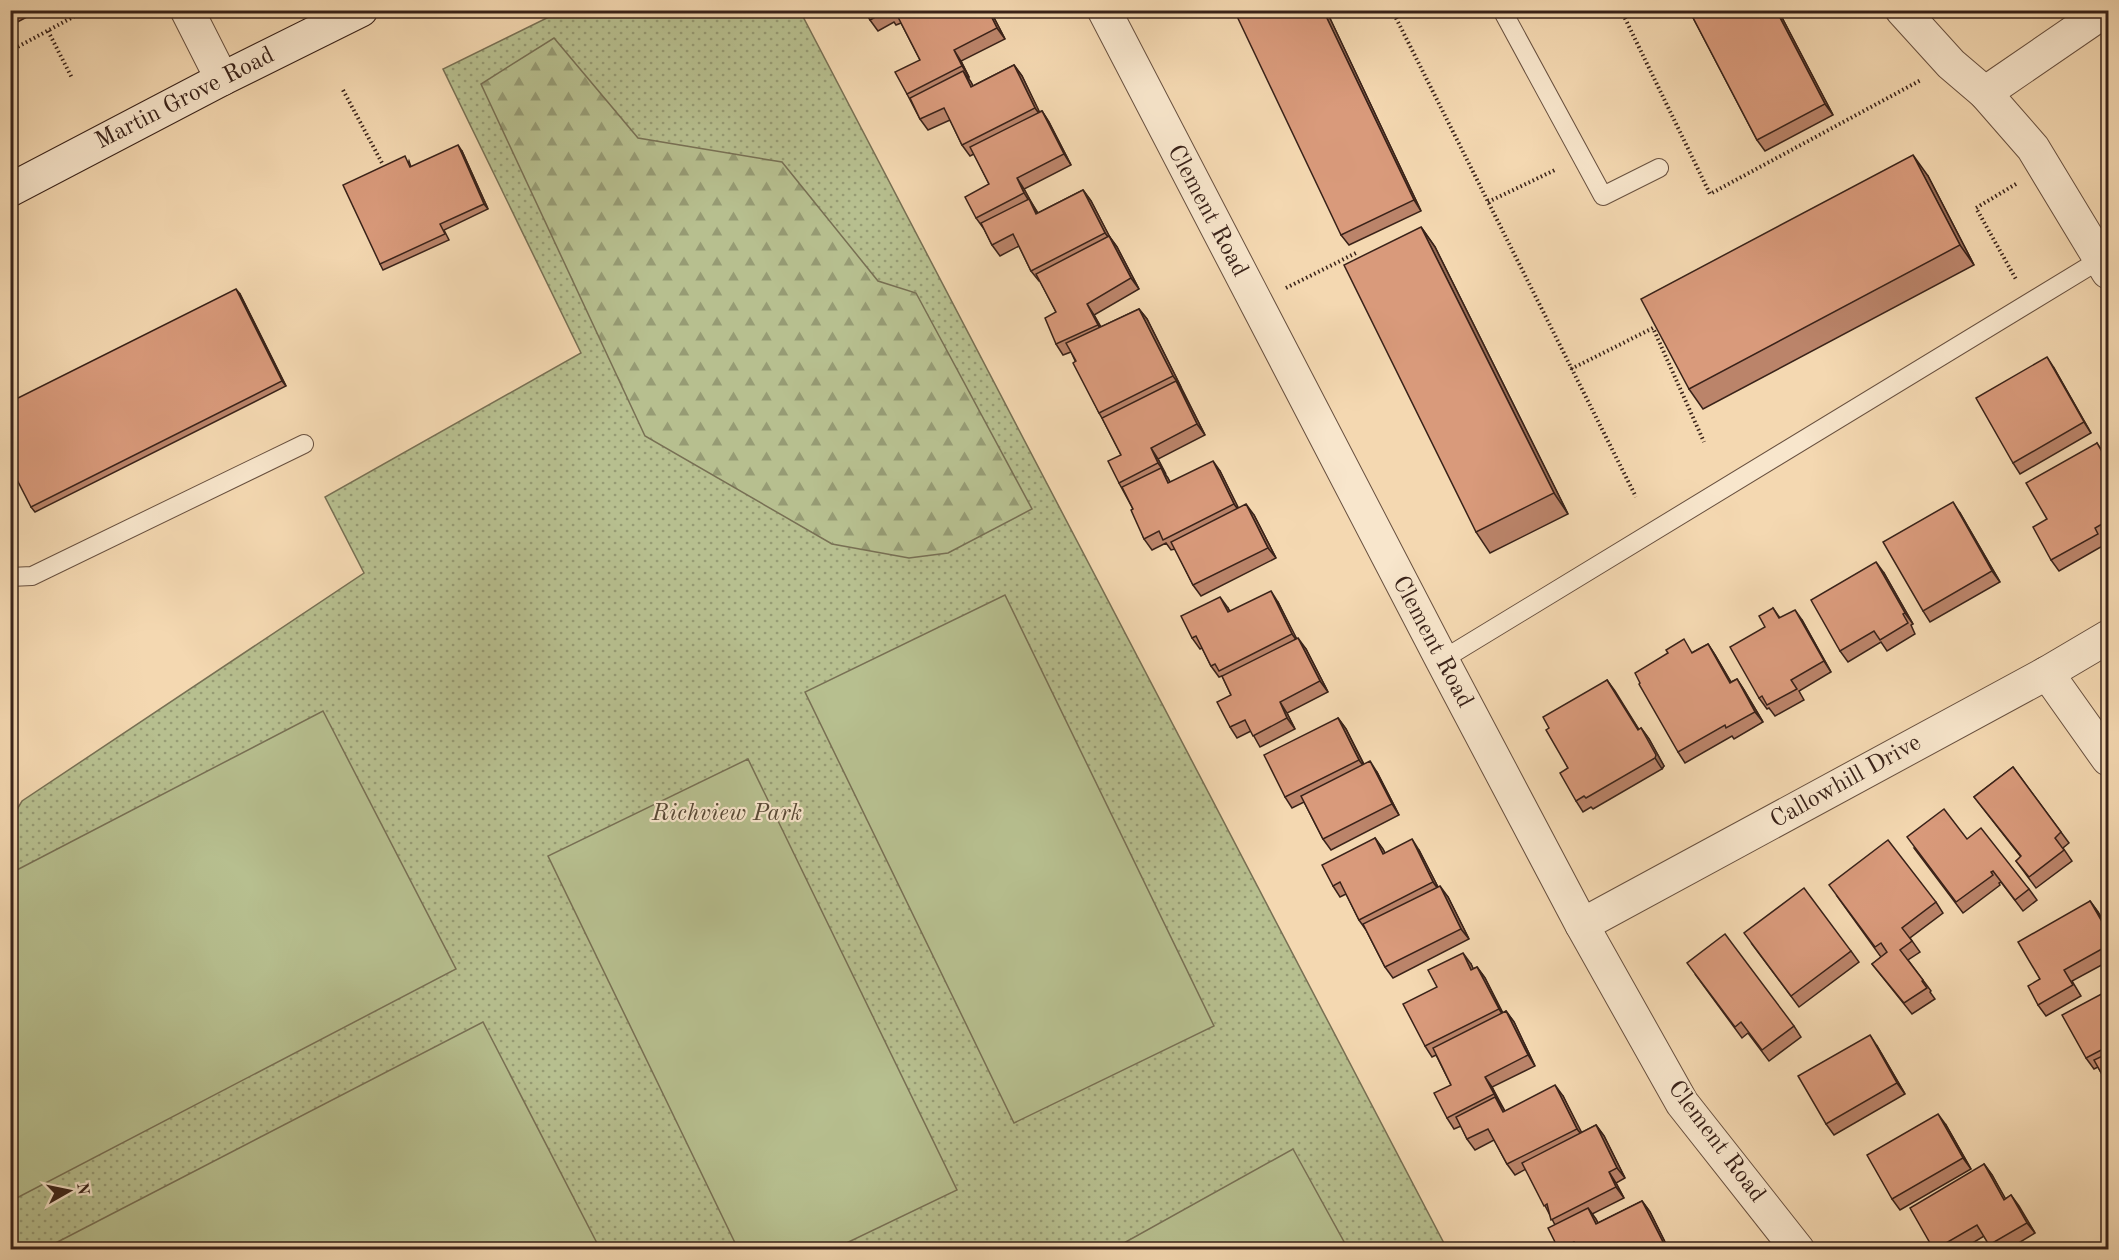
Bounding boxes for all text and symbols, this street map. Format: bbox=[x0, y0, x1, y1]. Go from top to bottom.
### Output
street label: Martin Grove Road bbox=[92, 44, 278, 154]
street label: Clement Road bbox=[1162, 141, 1252, 281]
street label: Clement Road bbox=[1387, 572, 1477, 712]
street label: Callowhill Drive bbox=[1767, 731, 1925, 833]
park label: Richview Park bbox=[651, 802, 802, 826]
street label: Clement Road bbox=[1663, 1077, 1769, 1207]
north arrow bbox=[39, 1161, 99, 1221]
text: N bbox=[73, 1182, 91, 1197]

